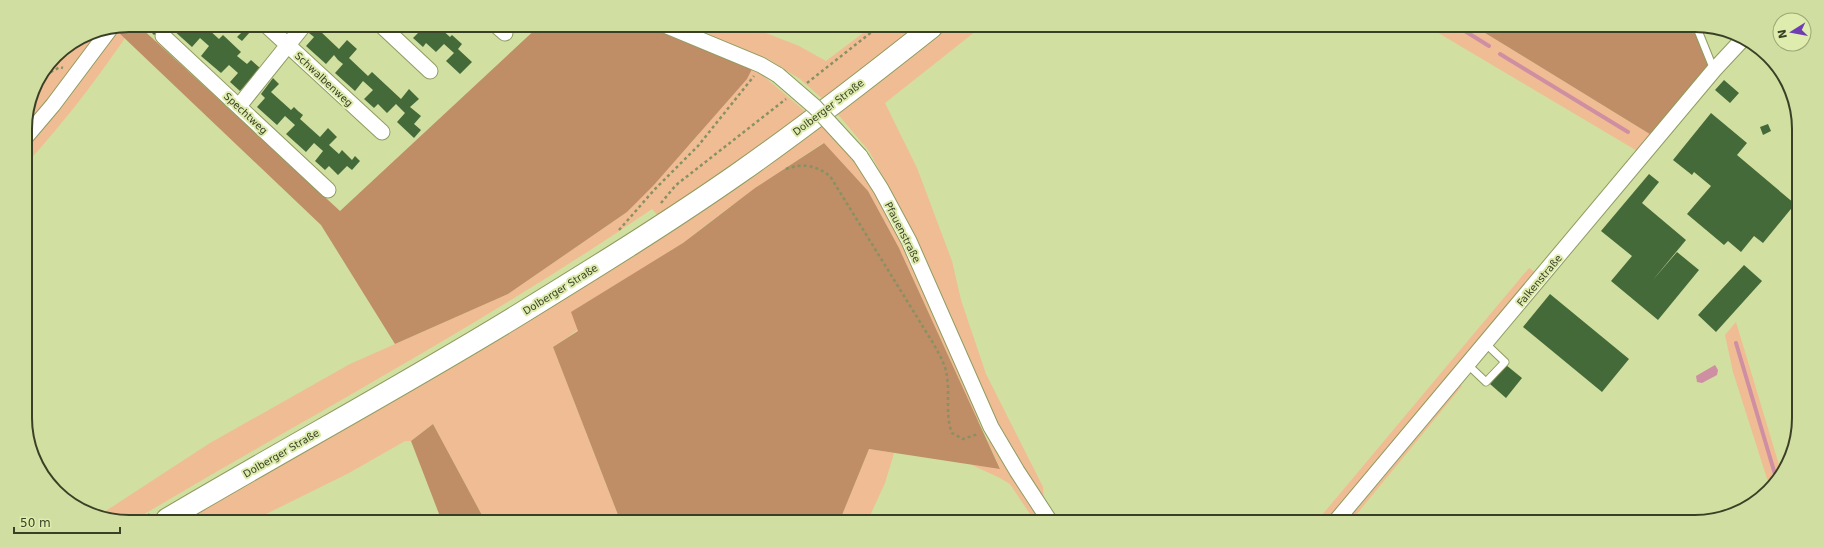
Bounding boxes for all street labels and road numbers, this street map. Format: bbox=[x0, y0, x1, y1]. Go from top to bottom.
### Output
street label: Schwalbenweg bbox=[293, 50, 355, 109]
street label: Dolberger Straße bbox=[791, 77, 866, 138]
street label: Spechtweg bbox=[222, 90, 270, 136]
street label: Pfauenstraße bbox=[883, 200, 923, 264]
street label: Falkenstraße bbox=[1515, 252, 1564, 308]
street label: Dolberger Straße bbox=[521, 262, 600, 317]
street label: Dolberger Straße bbox=[241, 427, 321, 480]

